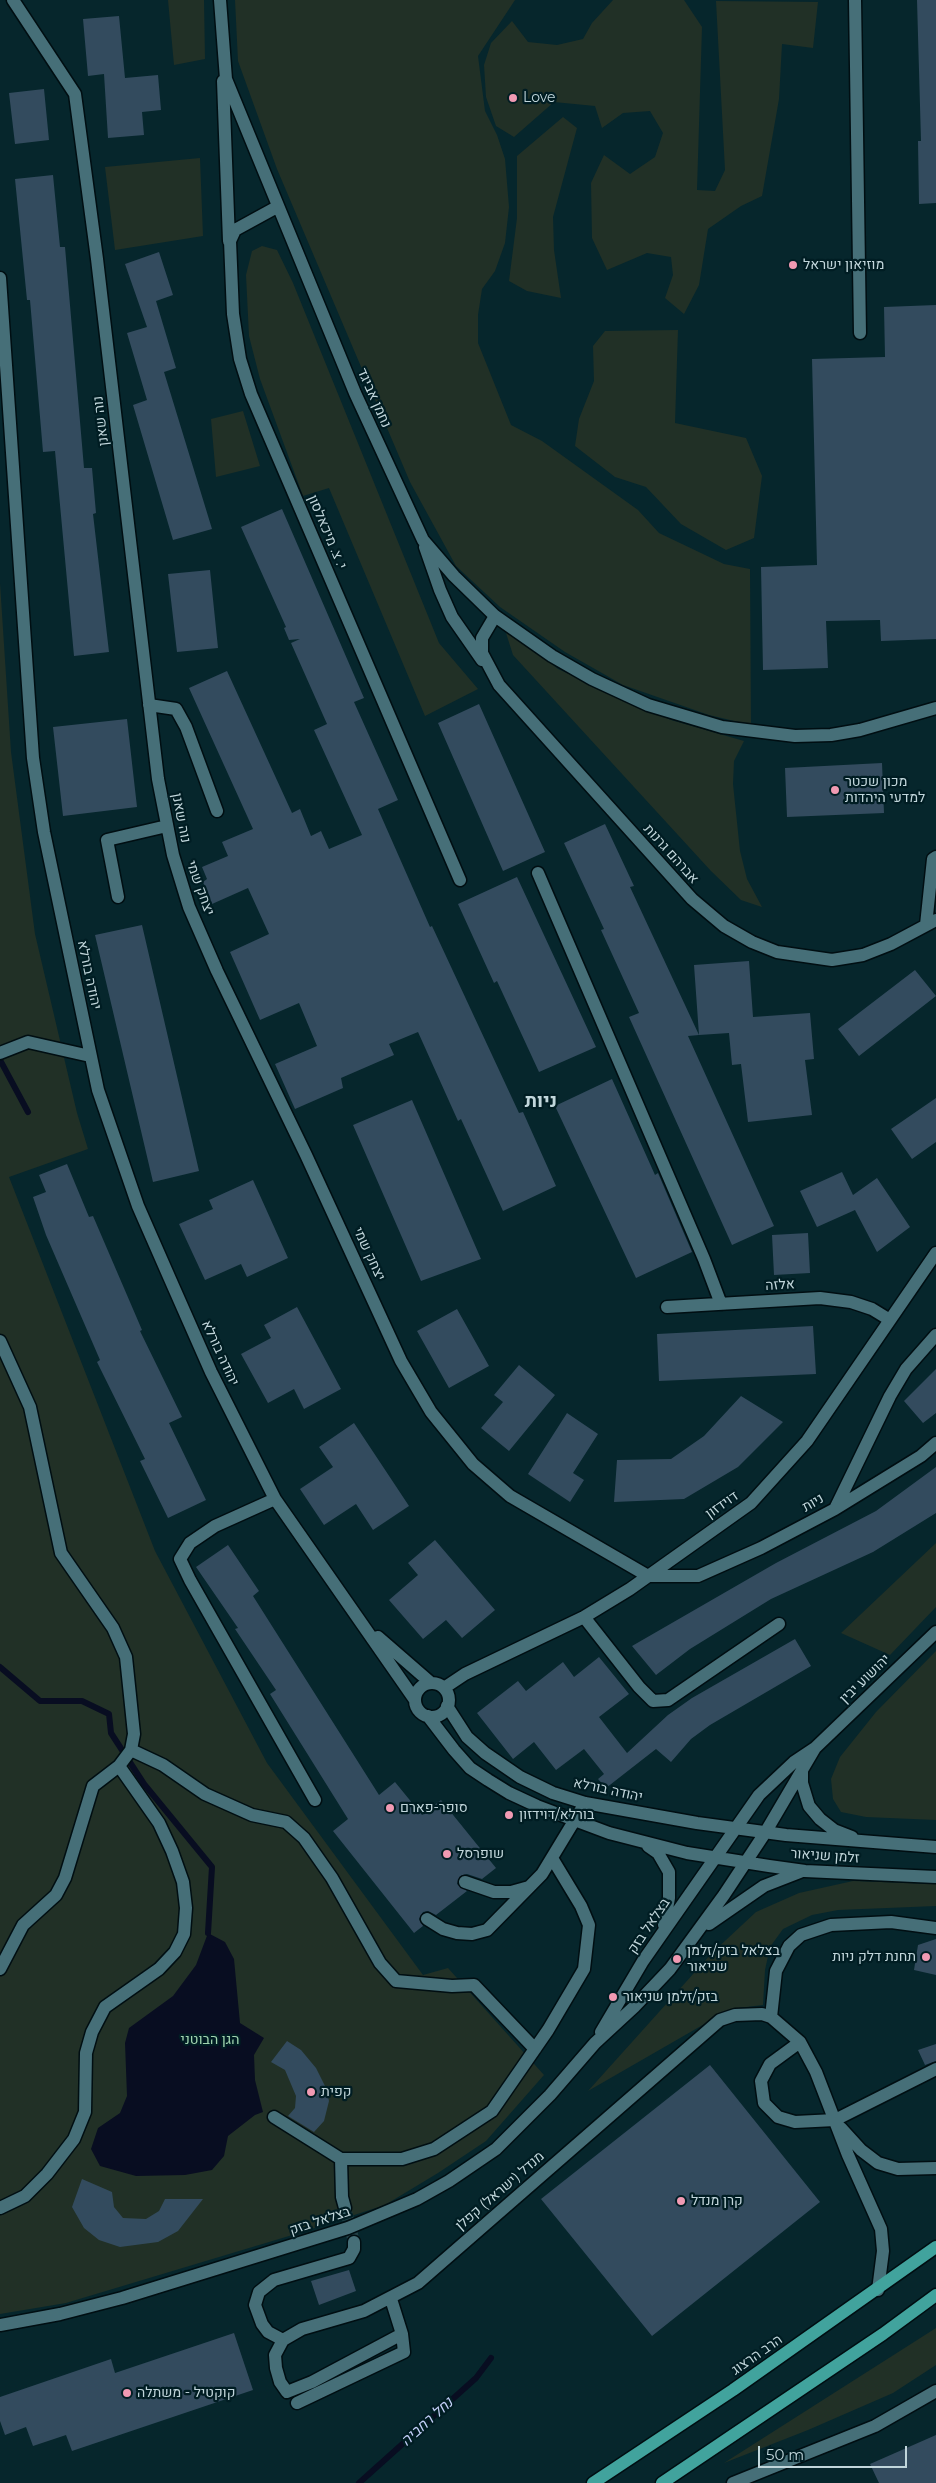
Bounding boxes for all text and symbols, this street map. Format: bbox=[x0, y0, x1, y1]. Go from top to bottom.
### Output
place label: Love bbox=[523, 90, 556, 106]
marker: Love bbox=[507, 92, 519, 104]
place label: מוזיאון ישראל bbox=[803, 257, 884, 273]
marker: מוזיאון ישראל bbox=[787, 259, 799, 271]
street label: נחמן אביגד bbox=[353, 366, 395, 430]
street label: נוה שאנן bbox=[90, 395, 112, 447]
street label: י. צ. מיכאלסון bbox=[304, 492, 350, 572]
place label: מכון שכטר למדעי היהדות bbox=[845, 774, 925, 806]
marker: מכון שכטר למדעי היהדות bbox=[829, 784, 841, 796]
street label: נוה שאנן bbox=[168, 792, 194, 844]
street label: אברהם גרנות bbox=[640, 821, 702, 887]
street label: יצחק שמי bbox=[182, 858, 218, 918]
street label: יהודה בורלא bbox=[73, 939, 105, 1011]
district label: ניות bbox=[525, 1090, 557, 1112]
street label: יצחק שמי bbox=[349, 1225, 389, 1283]
street label: אלזה bbox=[765, 1276, 795, 1294]
street label: יהודה בורלא bbox=[198, 1318, 242, 1388]
street label: דוידזון bbox=[702, 1488, 742, 1522]
street label: ניות bbox=[799, 1490, 827, 1516]
street label: יהושוע יבין bbox=[836, 1651, 894, 1707]
street label: יהודה בורלא bbox=[572, 1774, 644, 1806]
place label: סופר-פארם bbox=[400, 1800, 468, 1816]
marker: סופר-פארם bbox=[384, 1802, 396, 1814]
place label: בורלא/דוידזון bbox=[519, 1807, 594, 1823]
marker: בורלא/דוידזון bbox=[503, 1809, 515, 1821]
street label: זלמן שניאור bbox=[790, 1845, 860, 1867]
place label: שופרסל bbox=[457, 1846, 504, 1862]
marker: שופרסל bbox=[441, 1848, 453, 1860]
street label: בצלאל בזק bbox=[624, 1895, 674, 1957]
place label: בצלאל בזק/זלמן שניאור bbox=[687, 1943, 780, 1975]
place label: תחנת דלק ניות bbox=[832, 1949, 916, 1965]
marker: תחנת דלק ניות bbox=[920, 1951, 932, 1963]
marker: בצלאל בזק/זלמן שניאור bbox=[671, 1953, 683, 1965]
place label: בזק/זלמן שניאור bbox=[623, 1989, 718, 2005]
marker: בזק/זלמן שניאור bbox=[607, 1991, 619, 2003]
park label: הגן הבוטני bbox=[180, 2032, 240, 2048]
place label: קפית bbox=[321, 2084, 351, 2100]
marker: קפית bbox=[305, 2086, 317, 2098]
street label: מנדל (ישראל) קפלן bbox=[452, 2148, 548, 2234]
place label: קרן מנדל bbox=[691, 2193, 743, 2209]
marker: קרן מנדל bbox=[675, 2195, 687, 2207]
street label: בצלאל בזק bbox=[287, 2203, 353, 2239]
street label: הרב הרצוג bbox=[728, 2331, 786, 2379]
place label: קוקטיל - משתלה bbox=[137, 2385, 235, 2401]
marker: קוקטיל - משתלה bbox=[121, 2387, 133, 2399]
water label: נחל רחביה bbox=[397, 2394, 457, 2450]
scale bar bbox=[761, 2436, 910, 2468]
text: 50 m bbox=[766, 2445, 804, 2464]

